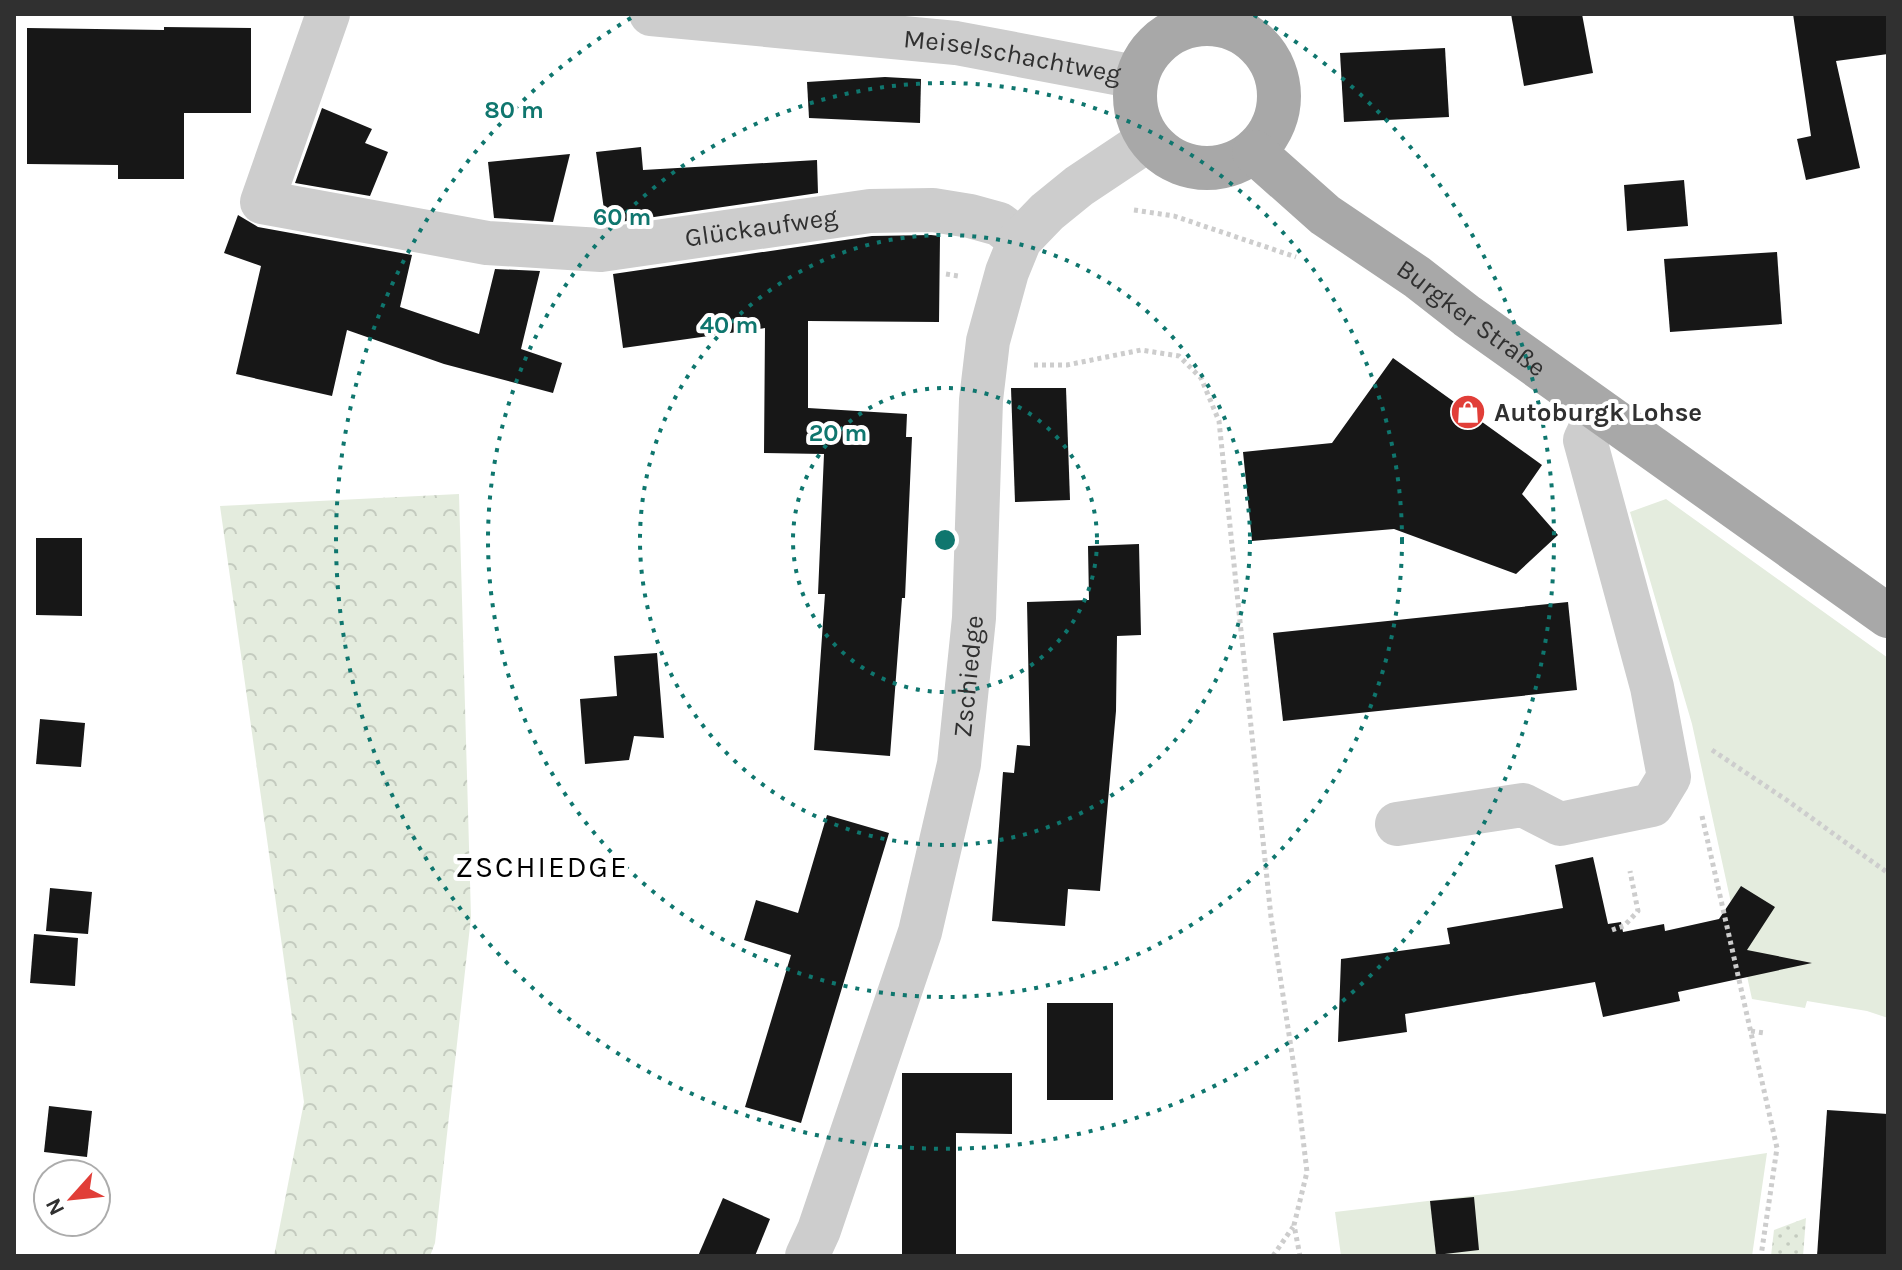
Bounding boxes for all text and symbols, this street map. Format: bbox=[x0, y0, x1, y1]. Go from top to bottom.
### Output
street label: Meiselschachtweg bbox=[902, 23, 1124, 90]
text: 80 m bbox=[484, 96, 544, 124]
street label: Glückaufweg bbox=[683, 201, 840, 254]
text: 60 m bbox=[593, 203, 651, 231]
street label: Burgker Straße bbox=[1391, 253, 1552, 383]
text: 40 m bbox=[700, 311, 758, 339]
shop icon: Autoburgk Lohse bbox=[1449, 393, 1487, 431]
place label: Autoburgk Lohse bbox=[1494, 397, 1702, 428]
text: 20 m bbox=[809, 419, 867, 447]
centre of rings bbox=[931, 526, 959, 554]
street label: Zschiedge bbox=[947, 614, 990, 739]
district label: ZSCHIEDGE bbox=[455, 849, 629, 885]
north arrow bbox=[32, 1158, 112, 1238]
text: N bbox=[40, 1194, 70, 1220]

